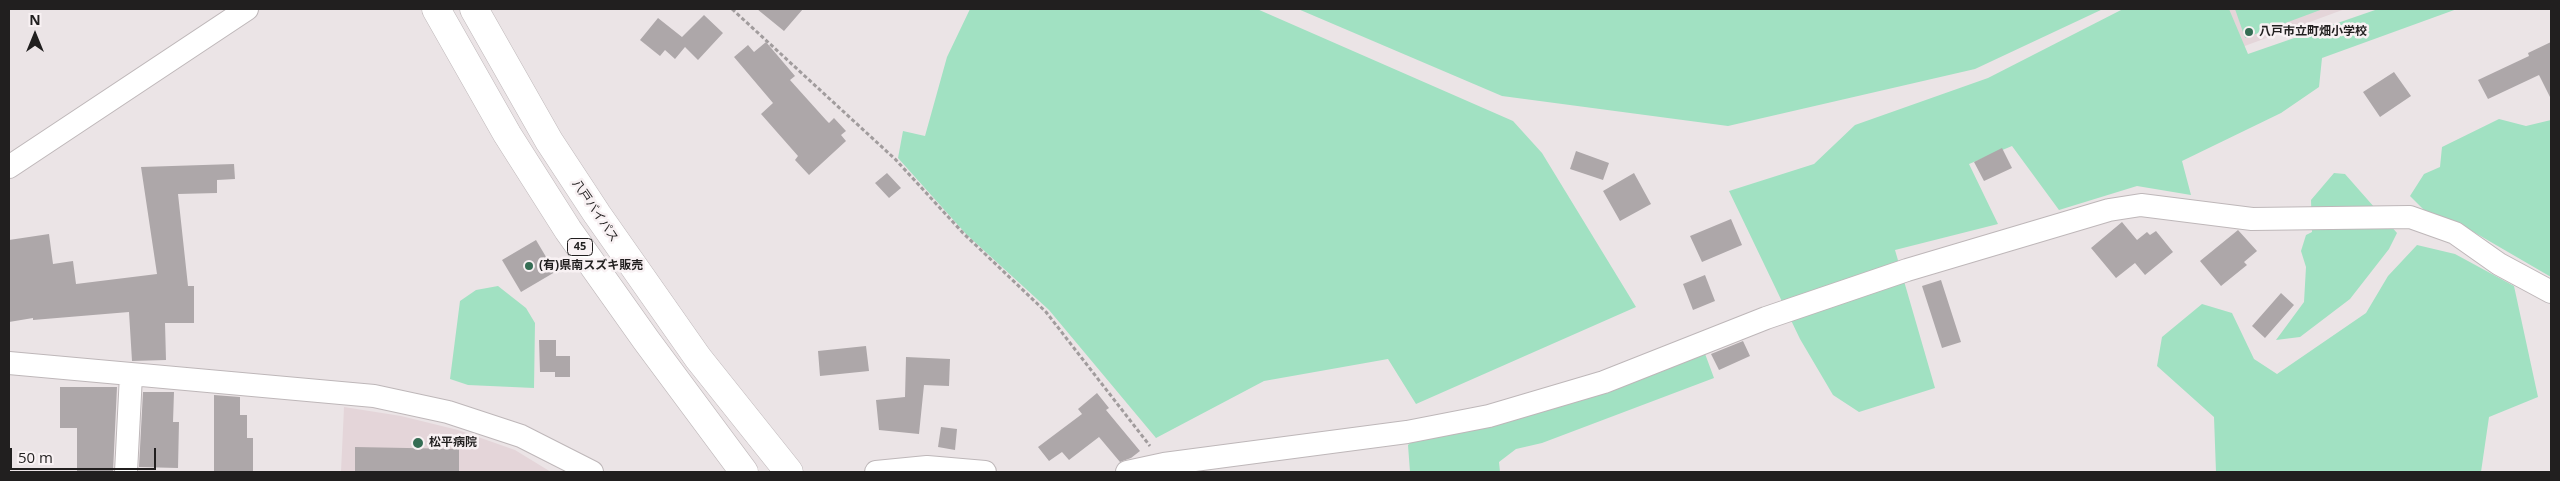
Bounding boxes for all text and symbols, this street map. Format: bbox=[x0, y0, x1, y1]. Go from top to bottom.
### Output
north arrow bbox=[10, 10, 60, 60]
text: N bbox=[29, 10, 41, 29]
place label: 八戸市立町畑小学校 bbox=[2259, 25, 2367, 39]
marker: 八戸市立町畑小学校 bbox=[2243, 26, 2255, 38]
street label: 八戸バイパス bbox=[569, 177, 621, 245]
road number: 45 bbox=[568, 238, 592, 256]
place label: (有)県南スズキ販売 bbox=[539, 259, 643, 273]
marker: (有)県南スズキ販売 bbox=[523, 260, 535, 272]
marker: 松平病院 bbox=[411, 436, 425, 450]
place label: 松平病院 bbox=[429, 436, 477, 450]
scale bar bbox=[12, 438, 159, 470]
text: 50 m bbox=[18, 447, 53, 467]

